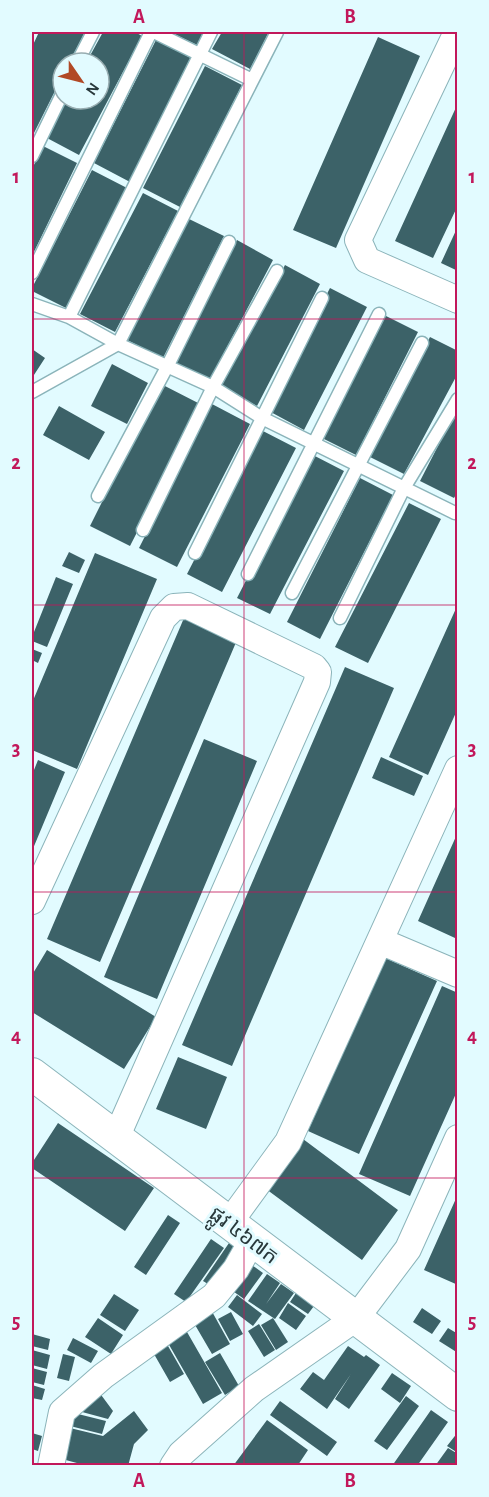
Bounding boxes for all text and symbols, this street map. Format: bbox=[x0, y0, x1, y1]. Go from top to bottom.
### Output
text: A bbox=[133, 7, 145, 27]
text: B bbox=[344, 7, 356, 27]
north arrow bbox=[51, 51, 111, 111]
text: N bbox=[83, 80, 102, 98]
text: 1 bbox=[12, 167, 20, 187]
text: 1 bbox=[468, 167, 476, 187]
text: 2 bbox=[11, 453, 21, 473]
text: 2 bbox=[467, 453, 477, 473]
text: 3 bbox=[12, 739, 20, 759]
text: 3 bbox=[468, 739, 476, 759]
text: 4 bbox=[11, 1026, 21, 1046]
text: 4 bbox=[467, 1026, 477, 1046]
street label: ផ្លូវ ៤៦៧ក bbox=[200, 1203, 282, 1274]
text: 5 bbox=[12, 1312, 20, 1332]
text: 5 bbox=[468, 1312, 476, 1332]
text: A bbox=[133, 1471, 145, 1491]
text: B bbox=[344, 1471, 356, 1491]

